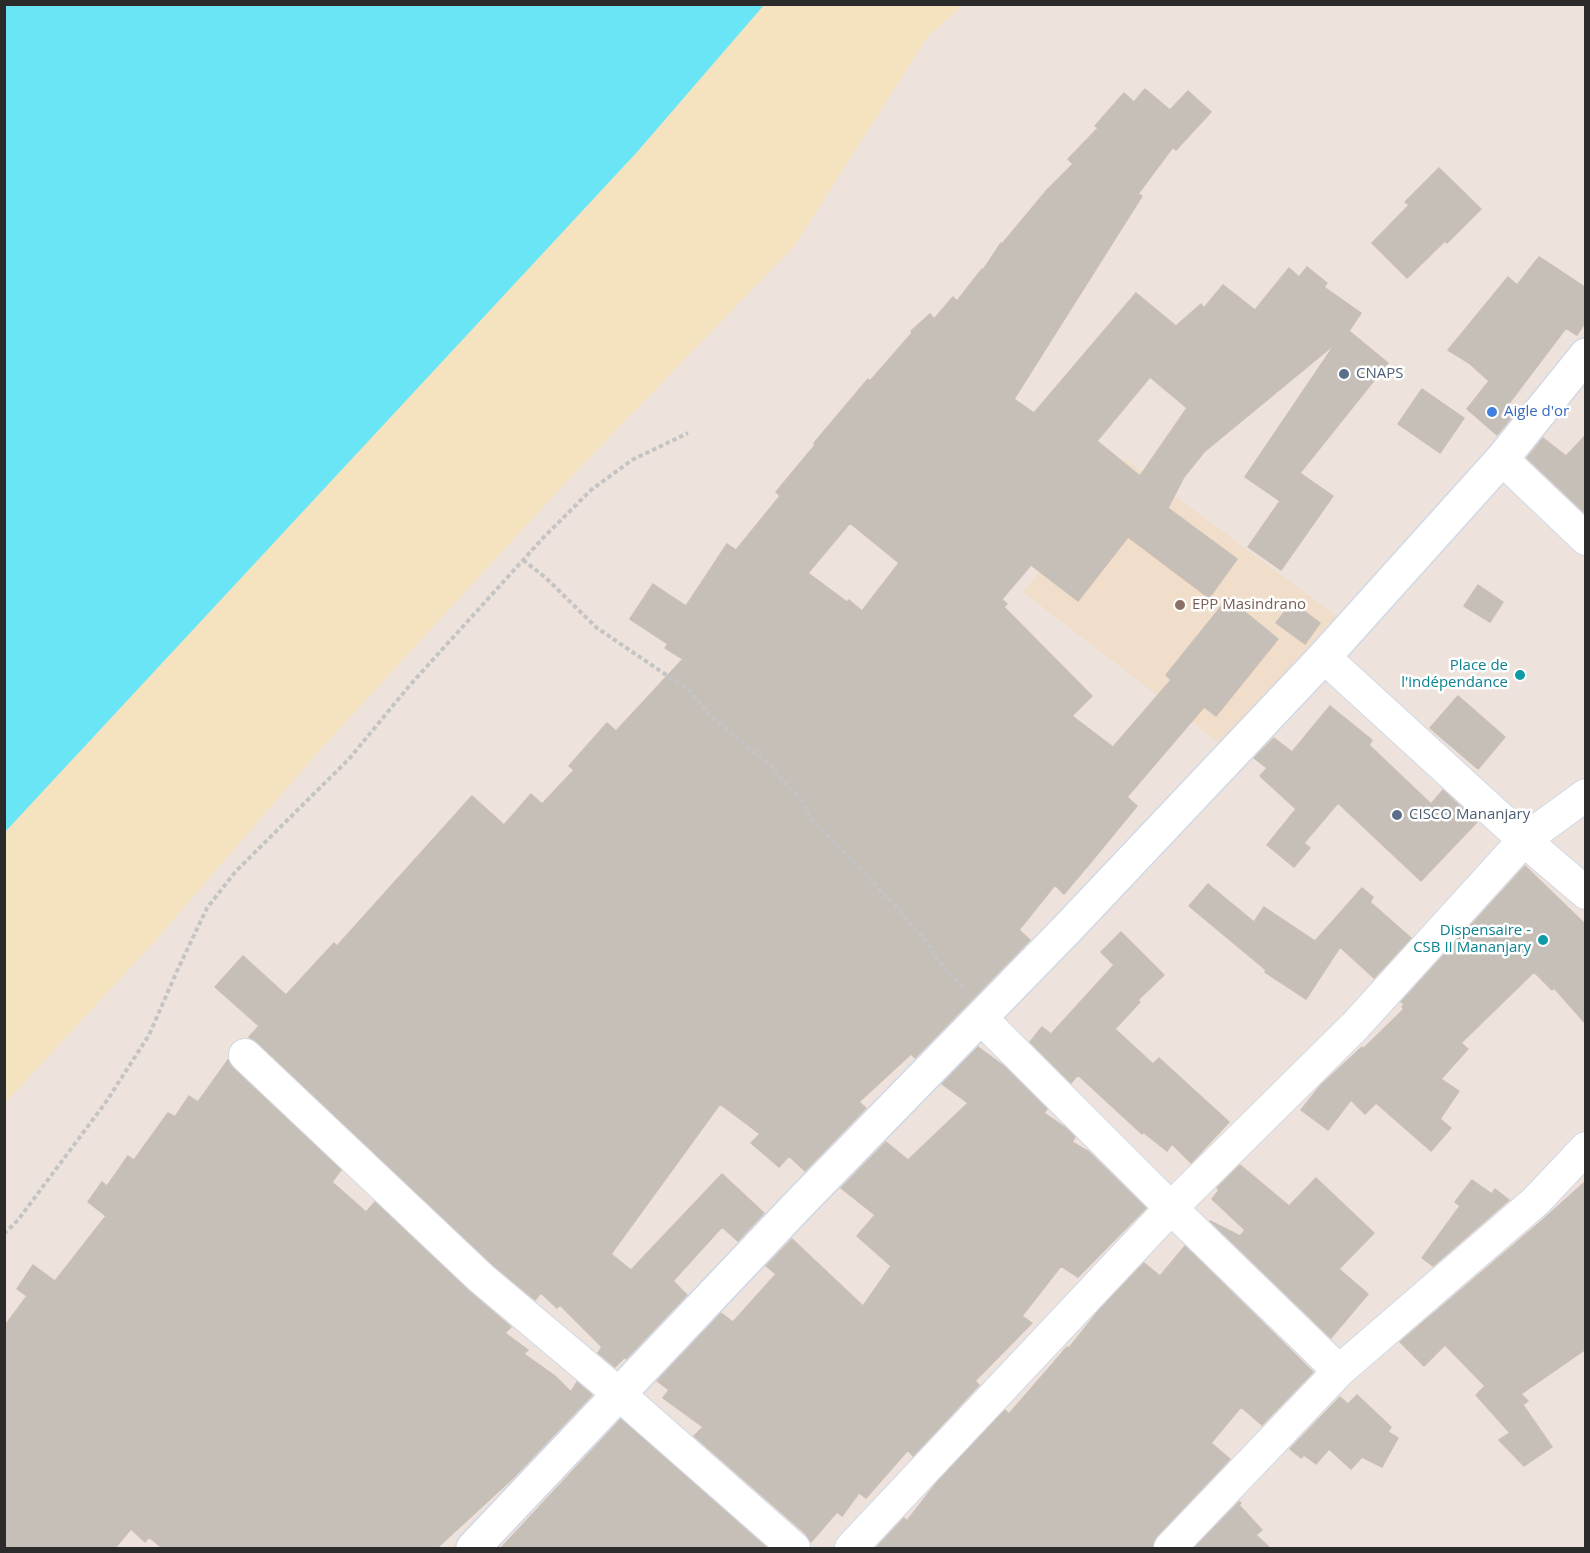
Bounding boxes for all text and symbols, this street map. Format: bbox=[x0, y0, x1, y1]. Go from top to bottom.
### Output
place label: CNAPS bbox=[1356, 365, 1403, 383]
marker: CNAPS bbox=[1337, 367, 1351, 381]
place label: Aigle d'or bbox=[1504, 403, 1569, 421]
marker: Aigle d'or bbox=[1485, 405, 1499, 419]
place label: EPP Masindrano bbox=[1192, 596, 1306, 614]
marker: EPP Masindrano bbox=[1173, 598, 1187, 612]
place label: Place de l'indépendance bbox=[1401, 657, 1508, 692]
marker: Place de l'indépendance bbox=[1513, 668, 1527, 682]
place label: CISCO Mananjary bbox=[1409, 806, 1530, 824]
marker: CISCO Mananjary bbox=[1390, 808, 1404, 822]
place label: Dispensaire - CSB II Mananjary bbox=[1413, 922, 1531, 957]
marker: Dispensaire - CSB II Mananjary bbox=[1536, 933, 1550, 947]

